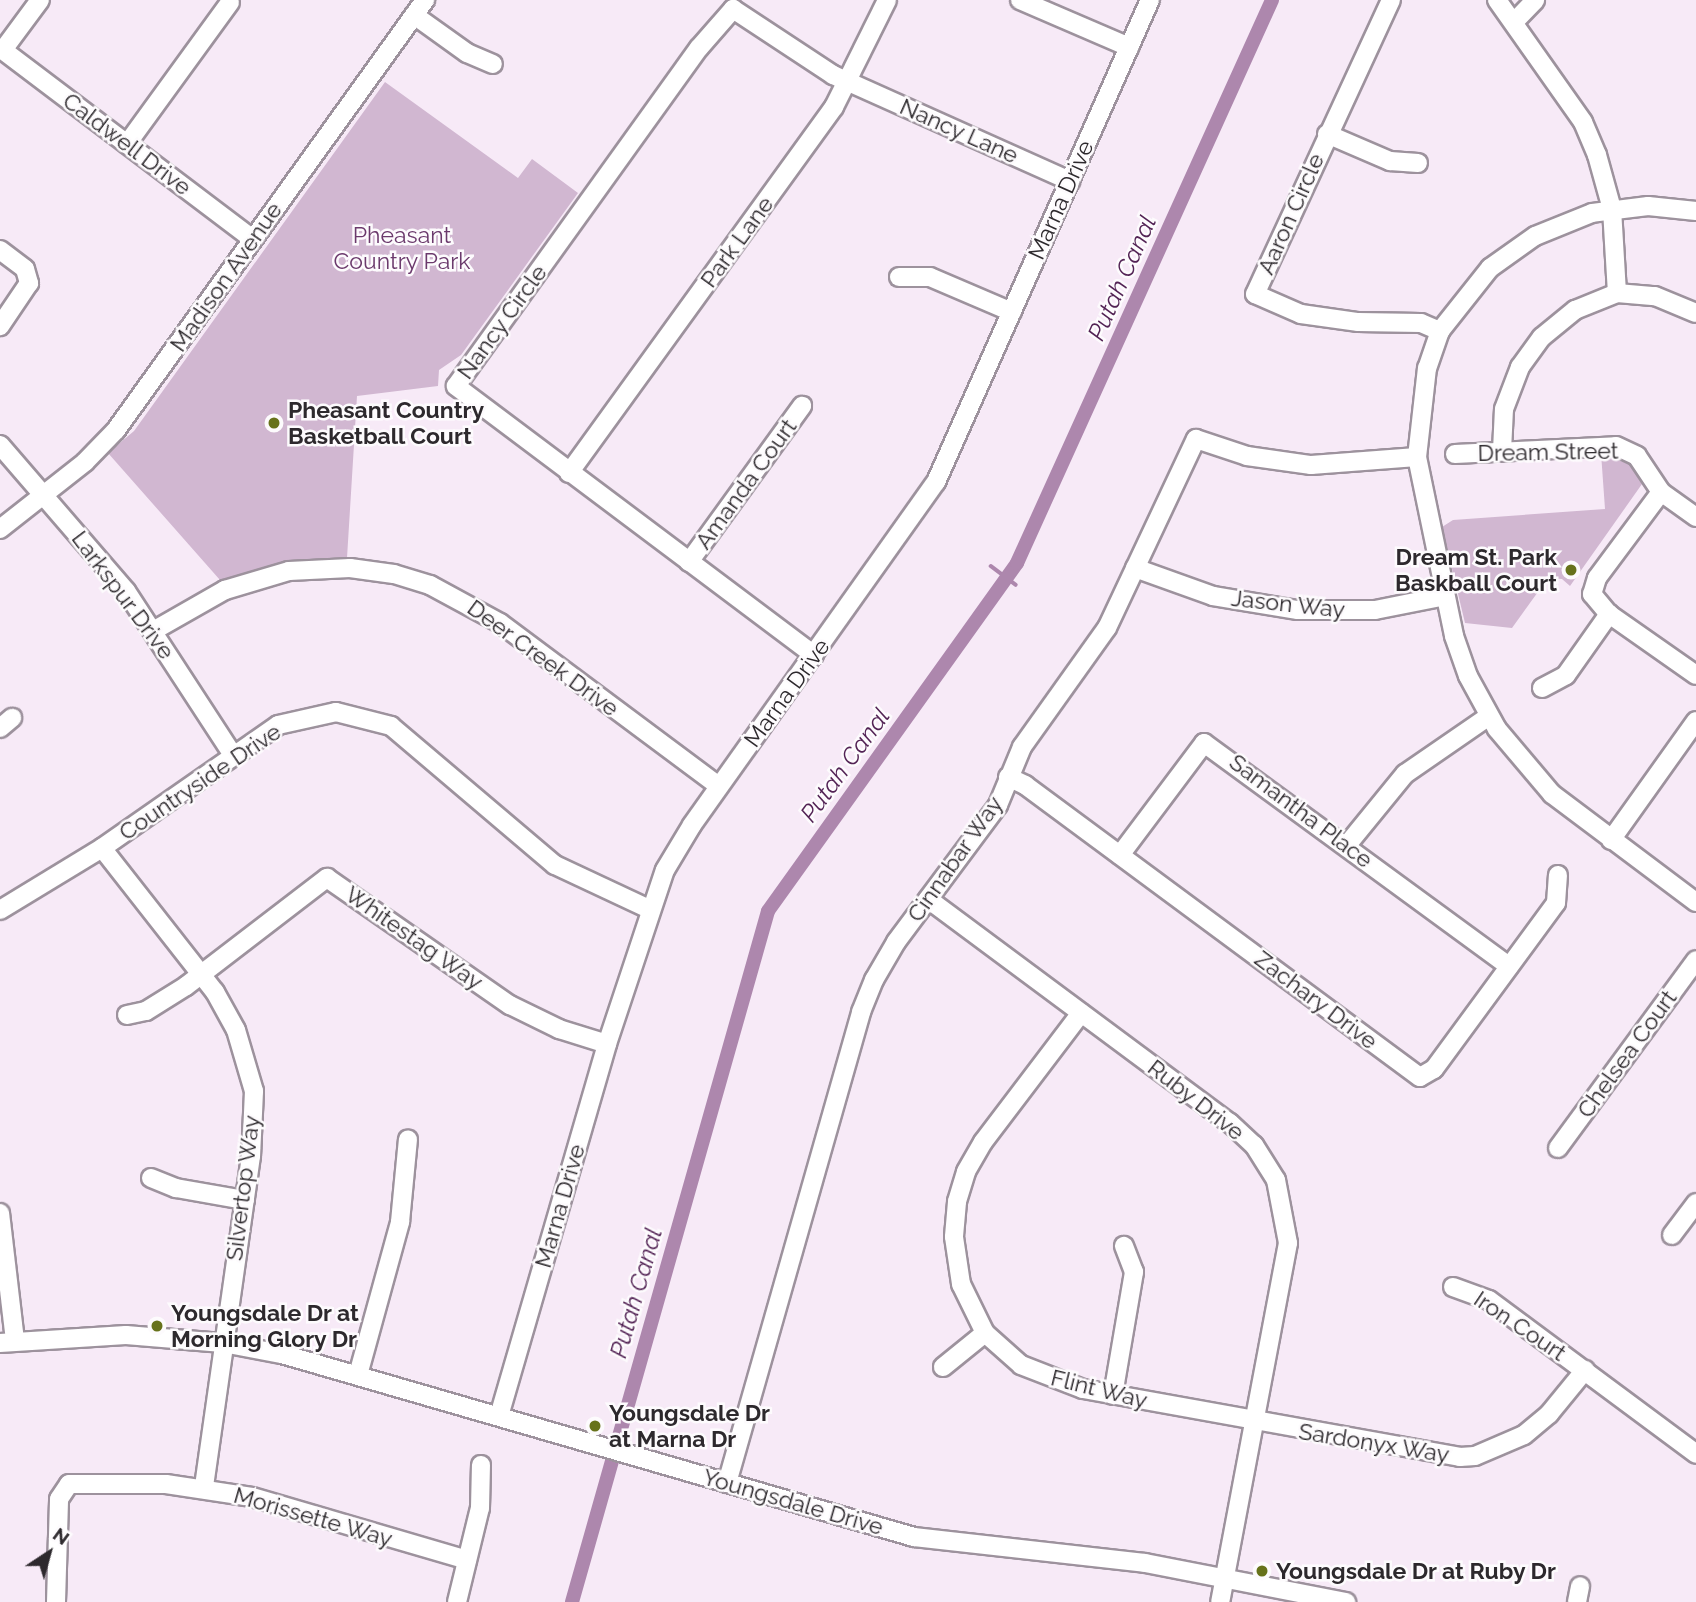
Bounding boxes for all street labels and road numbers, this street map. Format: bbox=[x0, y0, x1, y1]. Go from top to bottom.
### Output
street label: Caldwell Drive bbox=[57, 87, 197, 201]
street label: Nancy Lane bbox=[895, 93, 1023, 169]
street label: Marna Drive bbox=[1022, 136, 1100, 264]
street label: Aaron Circle bbox=[1252, 149, 1330, 279]
street label: Park Lane bbox=[695, 191, 779, 293]
street label: Madison Avenue bbox=[164, 197, 288, 357]
street label: Nancy Circle bbox=[451, 259, 553, 385]
street label: Amanda Court bbox=[690, 413, 802, 555]
street label: Dream Street bbox=[1477, 437, 1619, 467]
street label: Larkspur Drive bbox=[66, 525, 180, 665]
street label: Jason Way bbox=[1229, 584, 1347, 624]
street label: Deer Creek Drive bbox=[462, 594, 624, 722]
street label: Marna Drive bbox=[738, 633, 836, 753]
street label: Countryside Drive bbox=[114, 718, 286, 846]
street label: Samantha Place bbox=[1224, 748, 1378, 874]
street label: Cinnabar Way bbox=[901, 790, 1009, 928]
street label: Whitestag Way bbox=[340, 880, 488, 996]
street label: Zachary Drive bbox=[1249, 945, 1383, 1055]
street label: Chelsea Court bbox=[1571, 985, 1683, 1123]
street label: Ruby Drive bbox=[1142, 1054, 1250, 1146]
street label: Silvertop Way bbox=[220, 1113, 266, 1263]
street label: Marna Drive bbox=[529, 1141, 591, 1271]
street label: Iron Court bbox=[1469, 1285, 1571, 1367]
street label: Flint Way bbox=[1048, 1364, 1150, 1414]
street label: Sardonyx Way bbox=[1296, 1417, 1452, 1469]
street label: Youngsdale Drive bbox=[700, 1463, 886, 1541]
street label: Morissette Way bbox=[230, 1481, 396, 1553]

